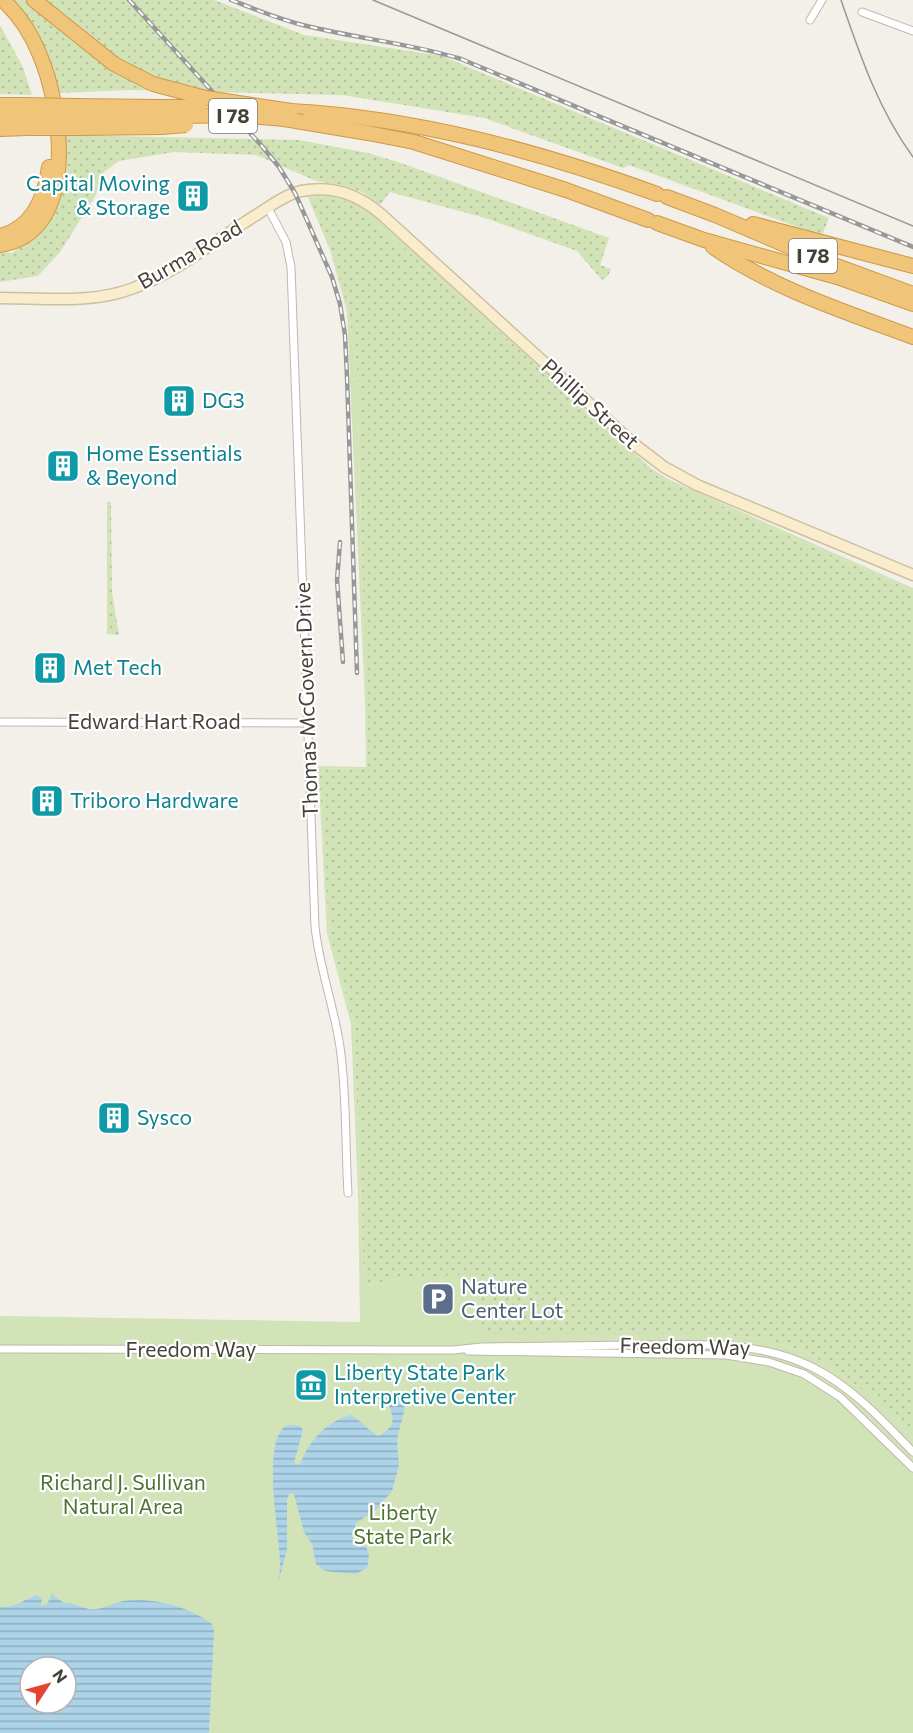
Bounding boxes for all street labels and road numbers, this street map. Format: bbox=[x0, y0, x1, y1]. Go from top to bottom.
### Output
road number: I 78 bbox=[209, 99, 257, 133]
street label: Burma Road bbox=[133, 214, 246, 294]
road number: I 78 bbox=[789, 239, 837, 273]
street label: Phillip Street bbox=[537, 353, 645, 453]
street label: Thomas McGovern Drive bbox=[289, 582, 322, 818]
street label: Edward Hart Road bbox=[67, 708, 241, 733]
street label: Freedom Way bbox=[619, 1332, 751, 1359]
street label: Freedom Way bbox=[126, 1336, 257, 1361]

